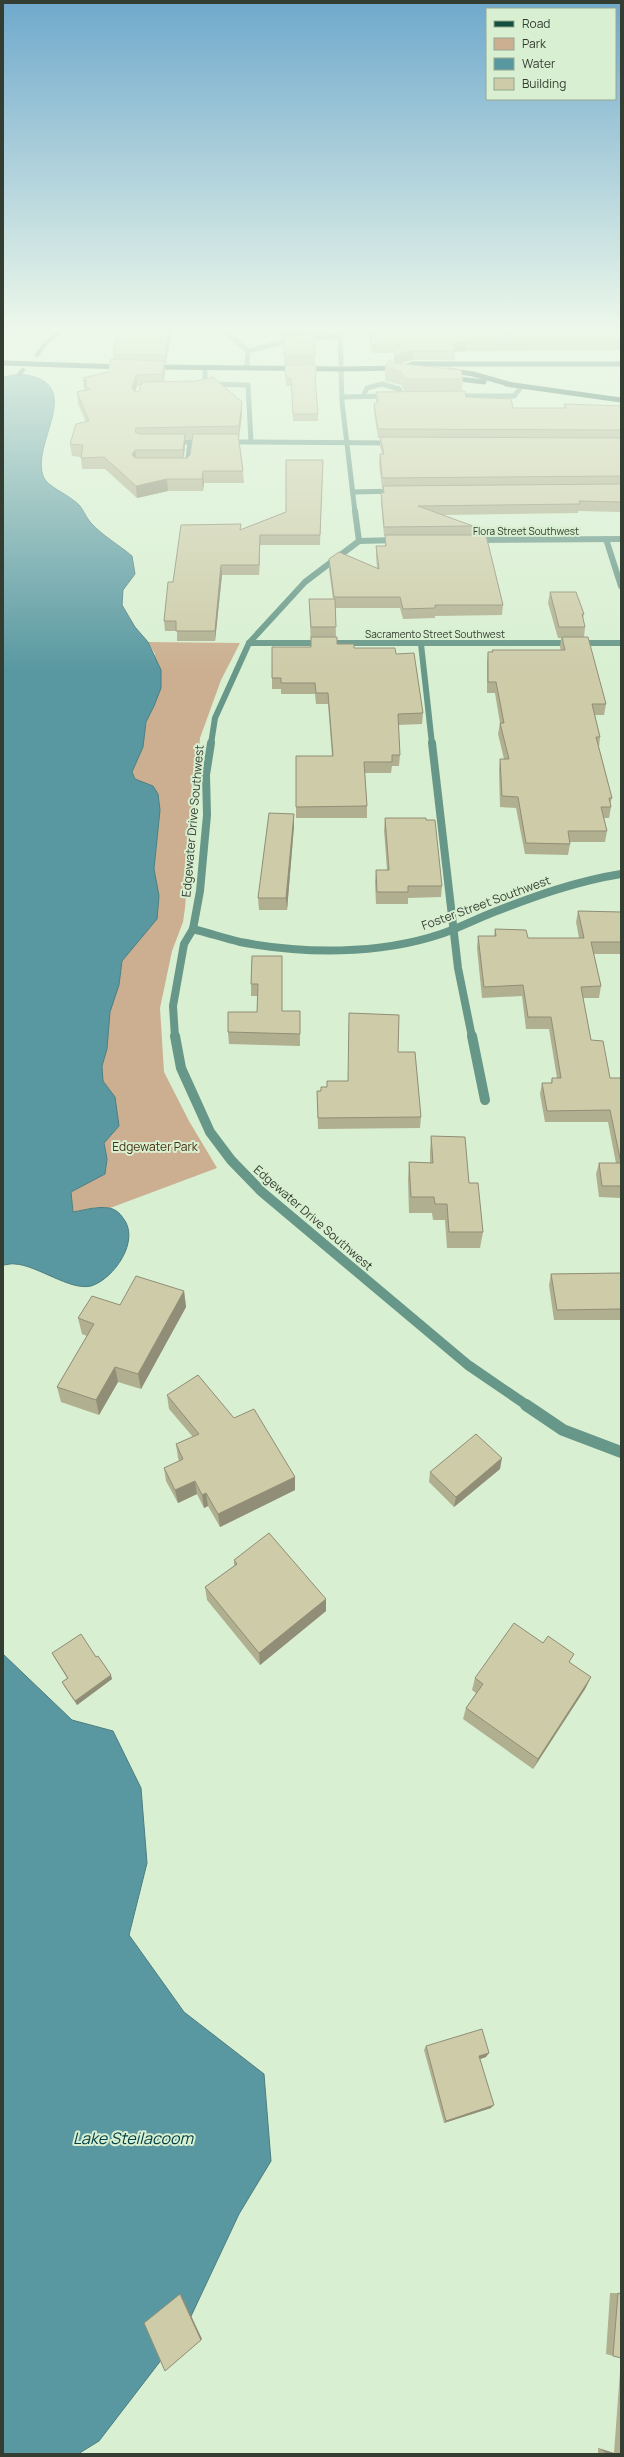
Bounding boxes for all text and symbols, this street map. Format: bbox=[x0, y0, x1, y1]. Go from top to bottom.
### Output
legend bbox=[486, 8, 616, 100]
text: Road bbox=[522, 15, 550, 32]
text: Park bbox=[522, 35, 547, 52]
text: Water bbox=[522, 55, 556, 72]
text: Building bbox=[522, 75, 566, 92]
street label: Flora Street Southwest bbox=[473, 524, 579, 538]
street label: Sacramento Street Southwest bbox=[365, 627, 505, 641]
street label: Edgewater Drive Southwest bbox=[177, 744, 208, 898]
street label: Foster Street Southwest bbox=[419, 871, 553, 934]
park label: Edgewater Park bbox=[112, 1138, 199, 1155]
street label: Edgewater Drive Southwest bbox=[250, 1161, 377, 1274]
water label: Lake Steilacoom bbox=[73, 2127, 195, 2149]

